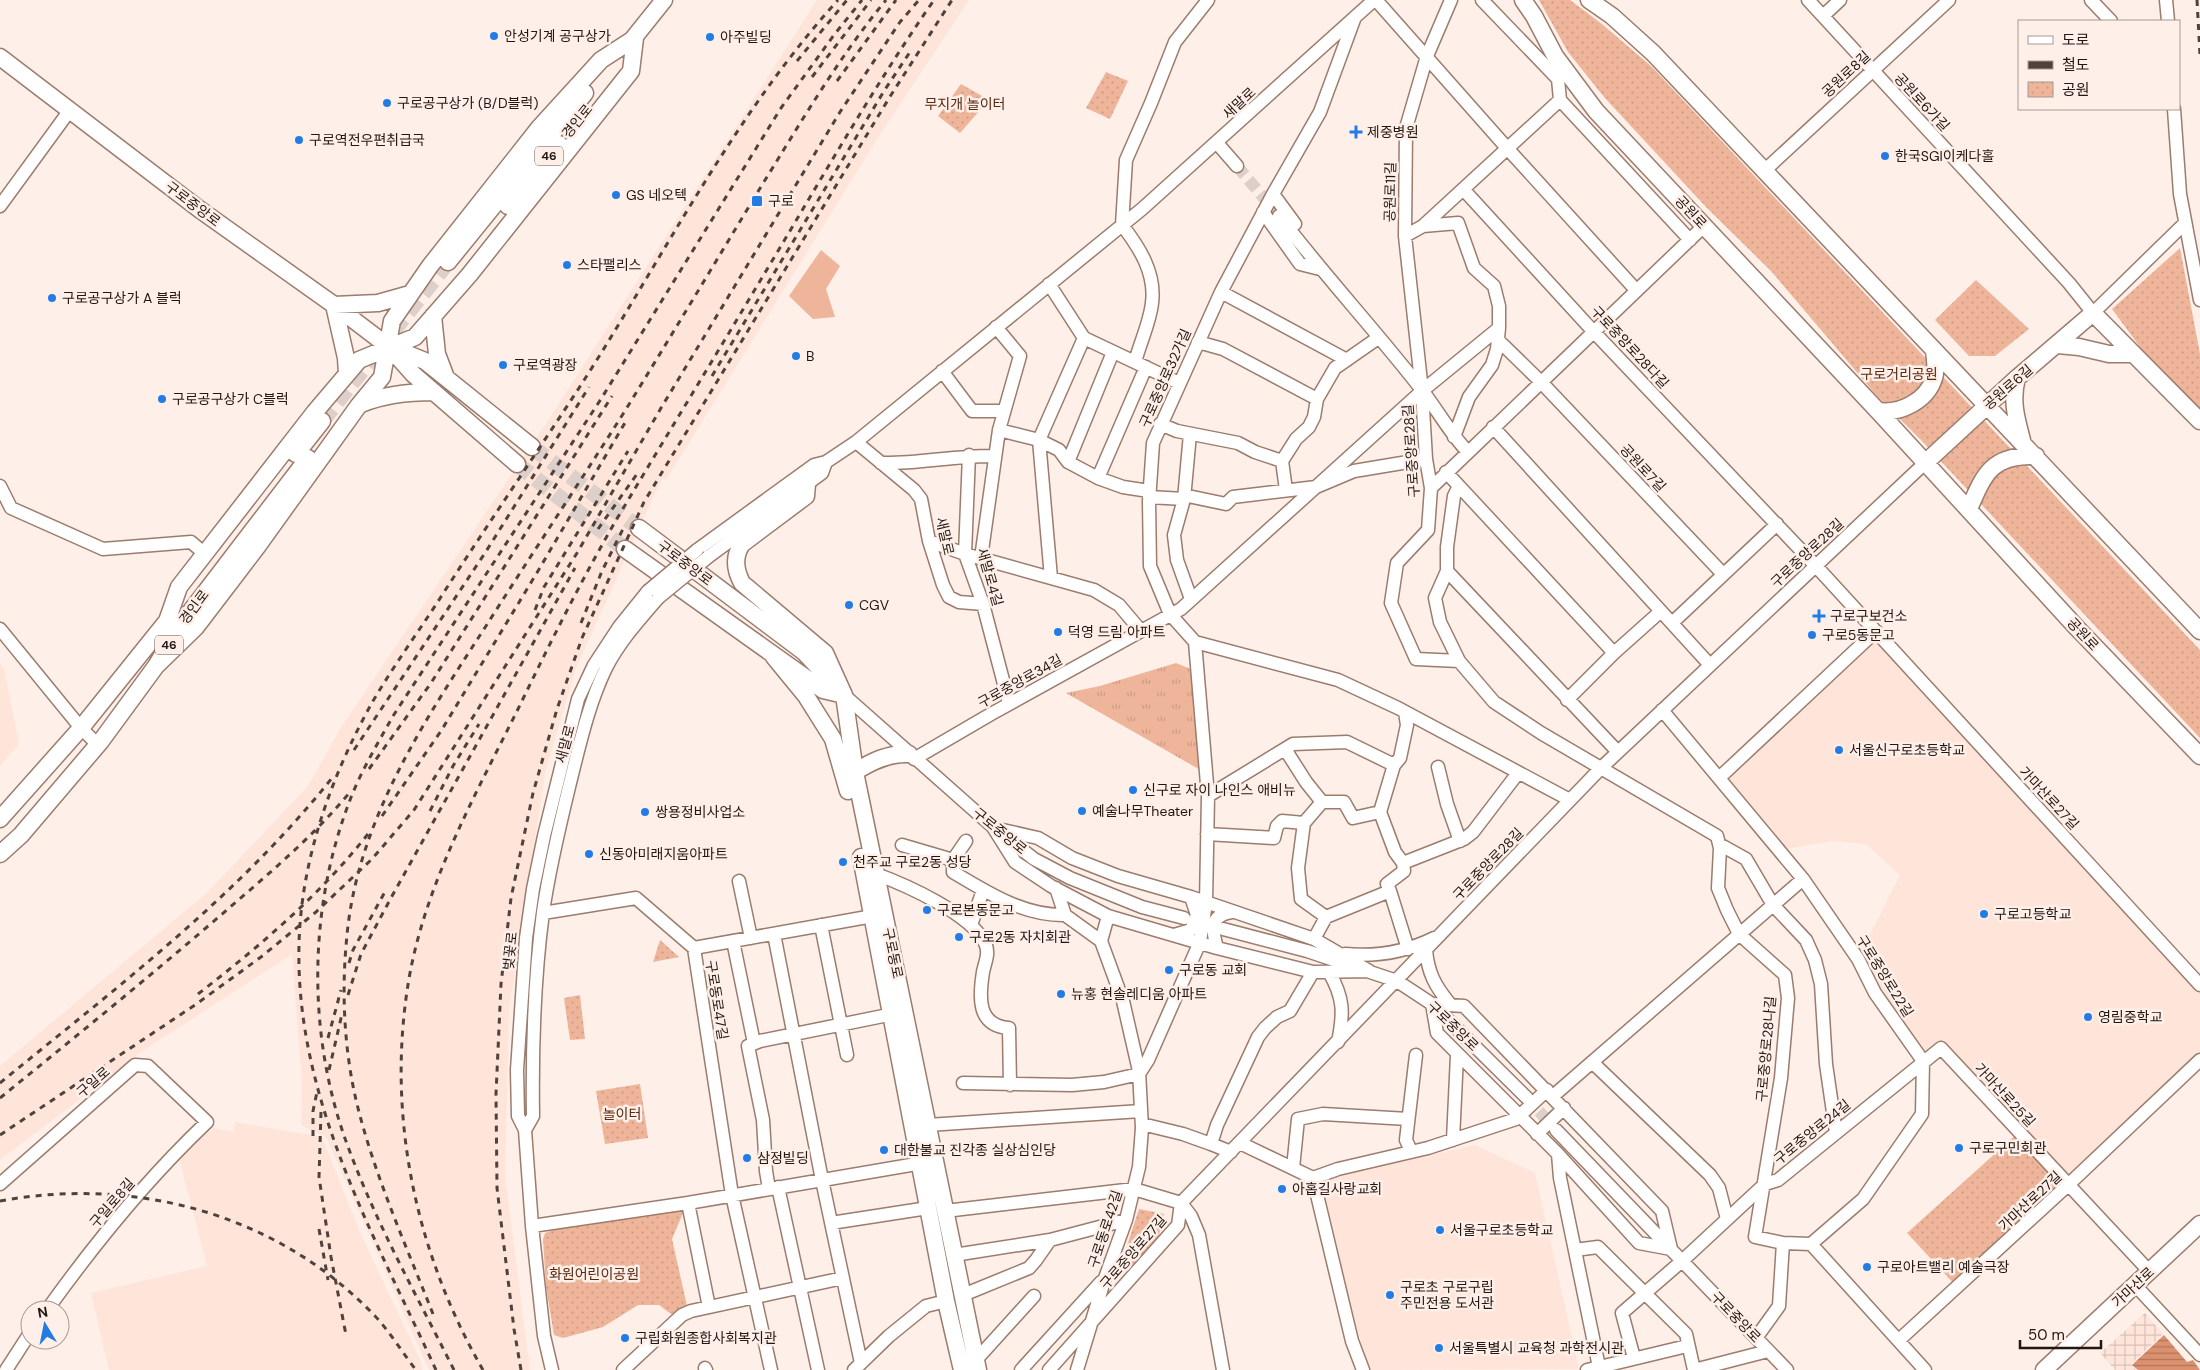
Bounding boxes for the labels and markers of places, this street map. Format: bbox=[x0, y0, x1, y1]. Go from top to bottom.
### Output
place label: 안성기계 공구상가 bbox=[504, 27, 611, 45]
place label: 아주빌딩 bbox=[720, 28, 772, 46]
marker: 안성기계 공구상가 bbox=[488, 30, 500, 42]
marker: 아주빌딩 bbox=[704, 31, 716, 43]
place label: 구로공구상가 (B/D블럭) bbox=[397, 94, 539, 112]
marker: 구로공구상가 (B/D블럭) bbox=[381, 97, 393, 109]
place label: 제중병원 bbox=[1367, 123, 1419, 141]
marker: 제중병원 bbox=[1349, 125, 1363, 139]
place label: 구로역전우편취급국 bbox=[309, 131, 425, 149]
marker: 구로역전우편취급국 bbox=[293, 134, 305, 146]
place label: 한국SGI이케다홀 bbox=[1895, 147, 1994, 165]
marker: 한국SGI이케다홀 bbox=[1879, 150, 1891, 162]
place label: GS 네오텍 bbox=[626, 186, 687, 204]
marker: GS 네오텍 bbox=[610, 189, 622, 201]
place label: 구로 bbox=[768, 192, 794, 210]
marker: 구로 bbox=[750, 194, 764, 208]
place label: 스타팰리스 bbox=[577, 256, 642, 274]
marker: 스타팰리스 bbox=[561, 259, 573, 271]
place label: 구로공구상가 A 블럭 bbox=[62, 289, 182, 307]
marker: 구로공구상가 A 블럭 bbox=[46, 292, 58, 304]
place label: B bbox=[806, 347, 814, 365]
marker: B bbox=[790, 350, 802, 362]
place label: 구로역광장 bbox=[513, 356, 578, 374]
marker: 구로역광장 bbox=[497, 359, 509, 371]
place label: 구로공구상가 C블럭 bbox=[172, 390, 289, 408]
marker: 구로공구상가 C블럭 bbox=[156, 393, 168, 405]
place label: CGV bbox=[859, 596, 890, 614]
marker: CGV bbox=[843, 599, 855, 611]
place label: 구로구보건소 bbox=[1830, 607, 1907, 625]
marker: 구로구보건소 bbox=[1812, 609, 1826, 623]
place label: 덕영 드림 아파트 bbox=[1068, 623, 1166, 641]
marker: 덕영 드림 아파트 bbox=[1052, 626, 1064, 638]
place label: 구로5동문고 bbox=[1822, 626, 1895, 644]
marker: 구로5동문고 bbox=[1806, 629, 1818, 641]
place label: 서울신구로초등학교 bbox=[1849, 741, 1965, 759]
marker: 서울신구로초등학교 bbox=[1833, 744, 1845, 756]
place label: 신구로 자이 나인스 애비뉴 bbox=[1143, 781, 1296, 799]
marker: 신구로 자이 나인스 애비뉴 bbox=[1127, 784, 1139, 796]
place label: 예술나무Theater bbox=[1092, 802, 1193, 820]
place label: 쌍용정비사업소 bbox=[655, 803, 745, 821]
marker: 예술나무Theater bbox=[1076, 805, 1088, 817]
marker: 쌍용정비사업소 bbox=[639, 806, 651, 818]
place label: 신동아미래지움아파트 bbox=[599, 845, 728, 863]
marker: 신동아미래지움아파트 bbox=[583, 848, 595, 860]
place label: 천주교 구로2동 성당 bbox=[853, 853, 972, 871]
marker: 천주교 구로2동 성당 bbox=[837, 856, 849, 868]
place label: 구로본동문고 bbox=[937, 901, 1014, 919]
marker: 구로본동문고 bbox=[921, 904, 933, 916]
place label: 구로고등학교 bbox=[1994, 905, 2071, 923]
marker: 구로고등학교 bbox=[1978, 908, 1990, 920]
place label: 구로2동 자치회관 bbox=[969, 928, 1071, 946]
marker: 구로2동 자치회관 bbox=[953, 931, 965, 943]
place label: 구로동 교회 bbox=[1179, 961, 1247, 979]
marker: 구로동 교회 bbox=[1163, 964, 1175, 976]
place label: 뉴홍 현솔레디움 아파트 bbox=[1071, 985, 1207, 1003]
marker: 뉴홍 현솔레디움 아파트 bbox=[1055, 988, 1067, 1000]
place label: 영림중학교 bbox=[2098, 1008, 2163, 1026]
marker: 영림중학교 bbox=[2082, 1011, 2094, 1023]
place label: 구로구민회관 bbox=[1969, 1139, 2046, 1157]
place label: 대한불교 진각종 실상심인당 bbox=[894, 1141, 1056, 1159]
marker: 구로구민회관 bbox=[1953, 1142, 1965, 1154]
marker: 대한불교 진각종 실상심인당 bbox=[878, 1144, 890, 1156]
place label: 삼정빌딩 bbox=[757, 1149, 809, 1167]
marker: 삼정빌딩 bbox=[741, 1152, 753, 1164]
place label: 아홉길사랑교회 bbox=[1292, 1180, 1382, 1198]
marker: 아홉길사랑교회 bbox=[1276, 1183, 1288, 1195]
place label: 서울구로초등학교 bbox=[1450, 1221, 1553, 1239]
marker: 서울구로초등학교 bbox=[1434, 1224, 1446, 1236]
place label: 구로아트밸리 예술극장 bbox=[1877, 1258, 2010, 1276]
marker: 구로아트밸리 예술극장 bbox=[1861, 1261, 1873, 1273]
place label: 구로초 구로구립 주민전용 도서관 bbox=[1400, 1278, 1494, 1312]
marker: 구로초 구로구립 주민전용 도서관 bbox=[1384, 1289, 1396, 1301]
place label: 구립화원종합사회복지관 bbox=[635, 1329, 777, 1347]
marker: 구립화원종합사회복지관 bbox=[619, 1332, 631, 1344]
place label: 서울특별시 교육청 과학전시관 bbox=[1449, 1339, 1624, 1357]
marker: 서울특별시 교육청 과학전시관 bbox=[1433, 1342, 1445, 1354]

